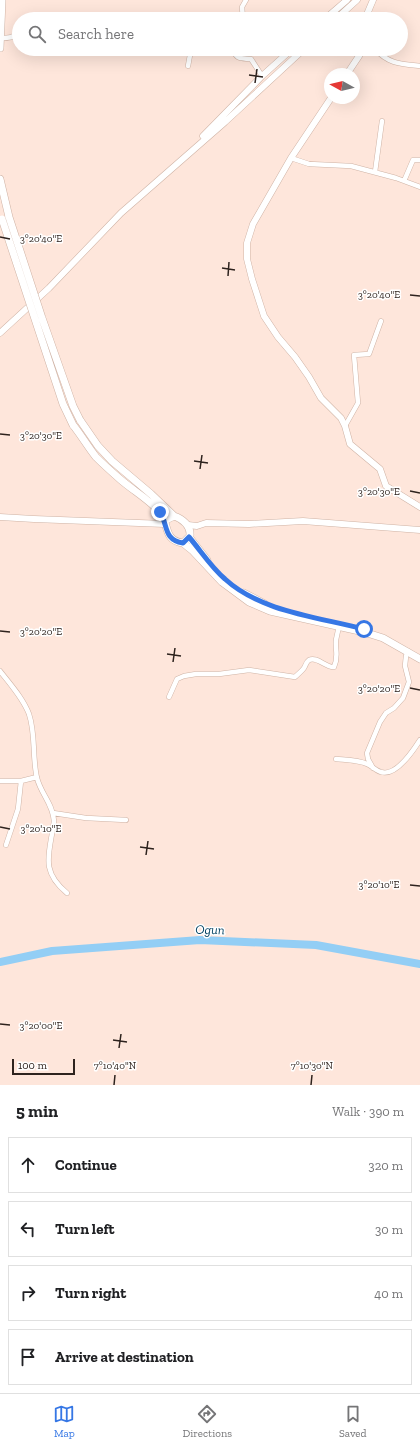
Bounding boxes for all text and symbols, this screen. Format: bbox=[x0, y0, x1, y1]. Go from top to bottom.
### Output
search box bbox=[12, 12, 408, 56]
icon: search bbox=[26, 23, 48, 45]
text: Search here bbox=[58, 25, 134, 43]
north arrow bbox=[324, 68, 360, 104]
text: 3°20'40"E bbox=[20, 233, 62, 245]
text: 3°20'40"E bbox=[358, 289, 400, 301]
text: 3°20'30"E bbox=[20, 430, 62, 442]
text: 3°20'30"E bbox=[358, 486, 400, 498]
route end bbox=[151, 503, 169, 521]
route start bbox=[355, 620, 373, 638]
text: 3°20'20"E bbox=[20, 626, 62, 638]
text: 3°20'20"E bbox=[358, 683, 400, 695]
text: 3°20'10"E bbox=[21, 823, 62, 835]
text: 3°20'10"E bbox=[359, 879, 400, 891]
water label: Ogun bbox=[195, 922, 225, 937]
text: 3°20'00"E bbox=[20, 1020, 63, 1032]
scale bar bbox=[12, 1057, 75, 1076]
text: 100 m bbox=[18, 1059, 47, 1072]
text: 7°10'40"N bbox=[94, 1060, 137, 1072]
text: 7°10'30"N bbox=[291, 1060, 334, 1072]
text: 5 min bbox=[16, 1101, 58, 1121]
text: Walk · 390 m bbox=[332, 1104, 404, 1119]
icon: ahead bbox=[17, 1154, 39, 1176]
text: Continue bbox=[55, 1156, 117, 1174]
text: 320 m bbox=[368, 1158, 403, 1173]
icon: left bbox=[17, 1218, 39, 1240]
text: Turn left bbox=[55, 1220, 115, 1238]
text: 30 m bbox=[375, 1222, 403, 1237]
icon: right bbox=[17, 1282, 39, 1304]
text: Turn right bbox=[55, 1284, 126, 1302]
text: 40 m bbox=[374, 1286, 403, 1301]
icon: arrive bbox=[17, 1346, 39, 1368]
text: Arrive at destination bbox=[55, 1348, 194, 1366]
tab: Map bbox=[53, 1403, 75, 1440]
tab: Directions bbox=[182, 1403, 232, 1440]
tab: Saved bbox=[339, 1403, 367, 1440]

